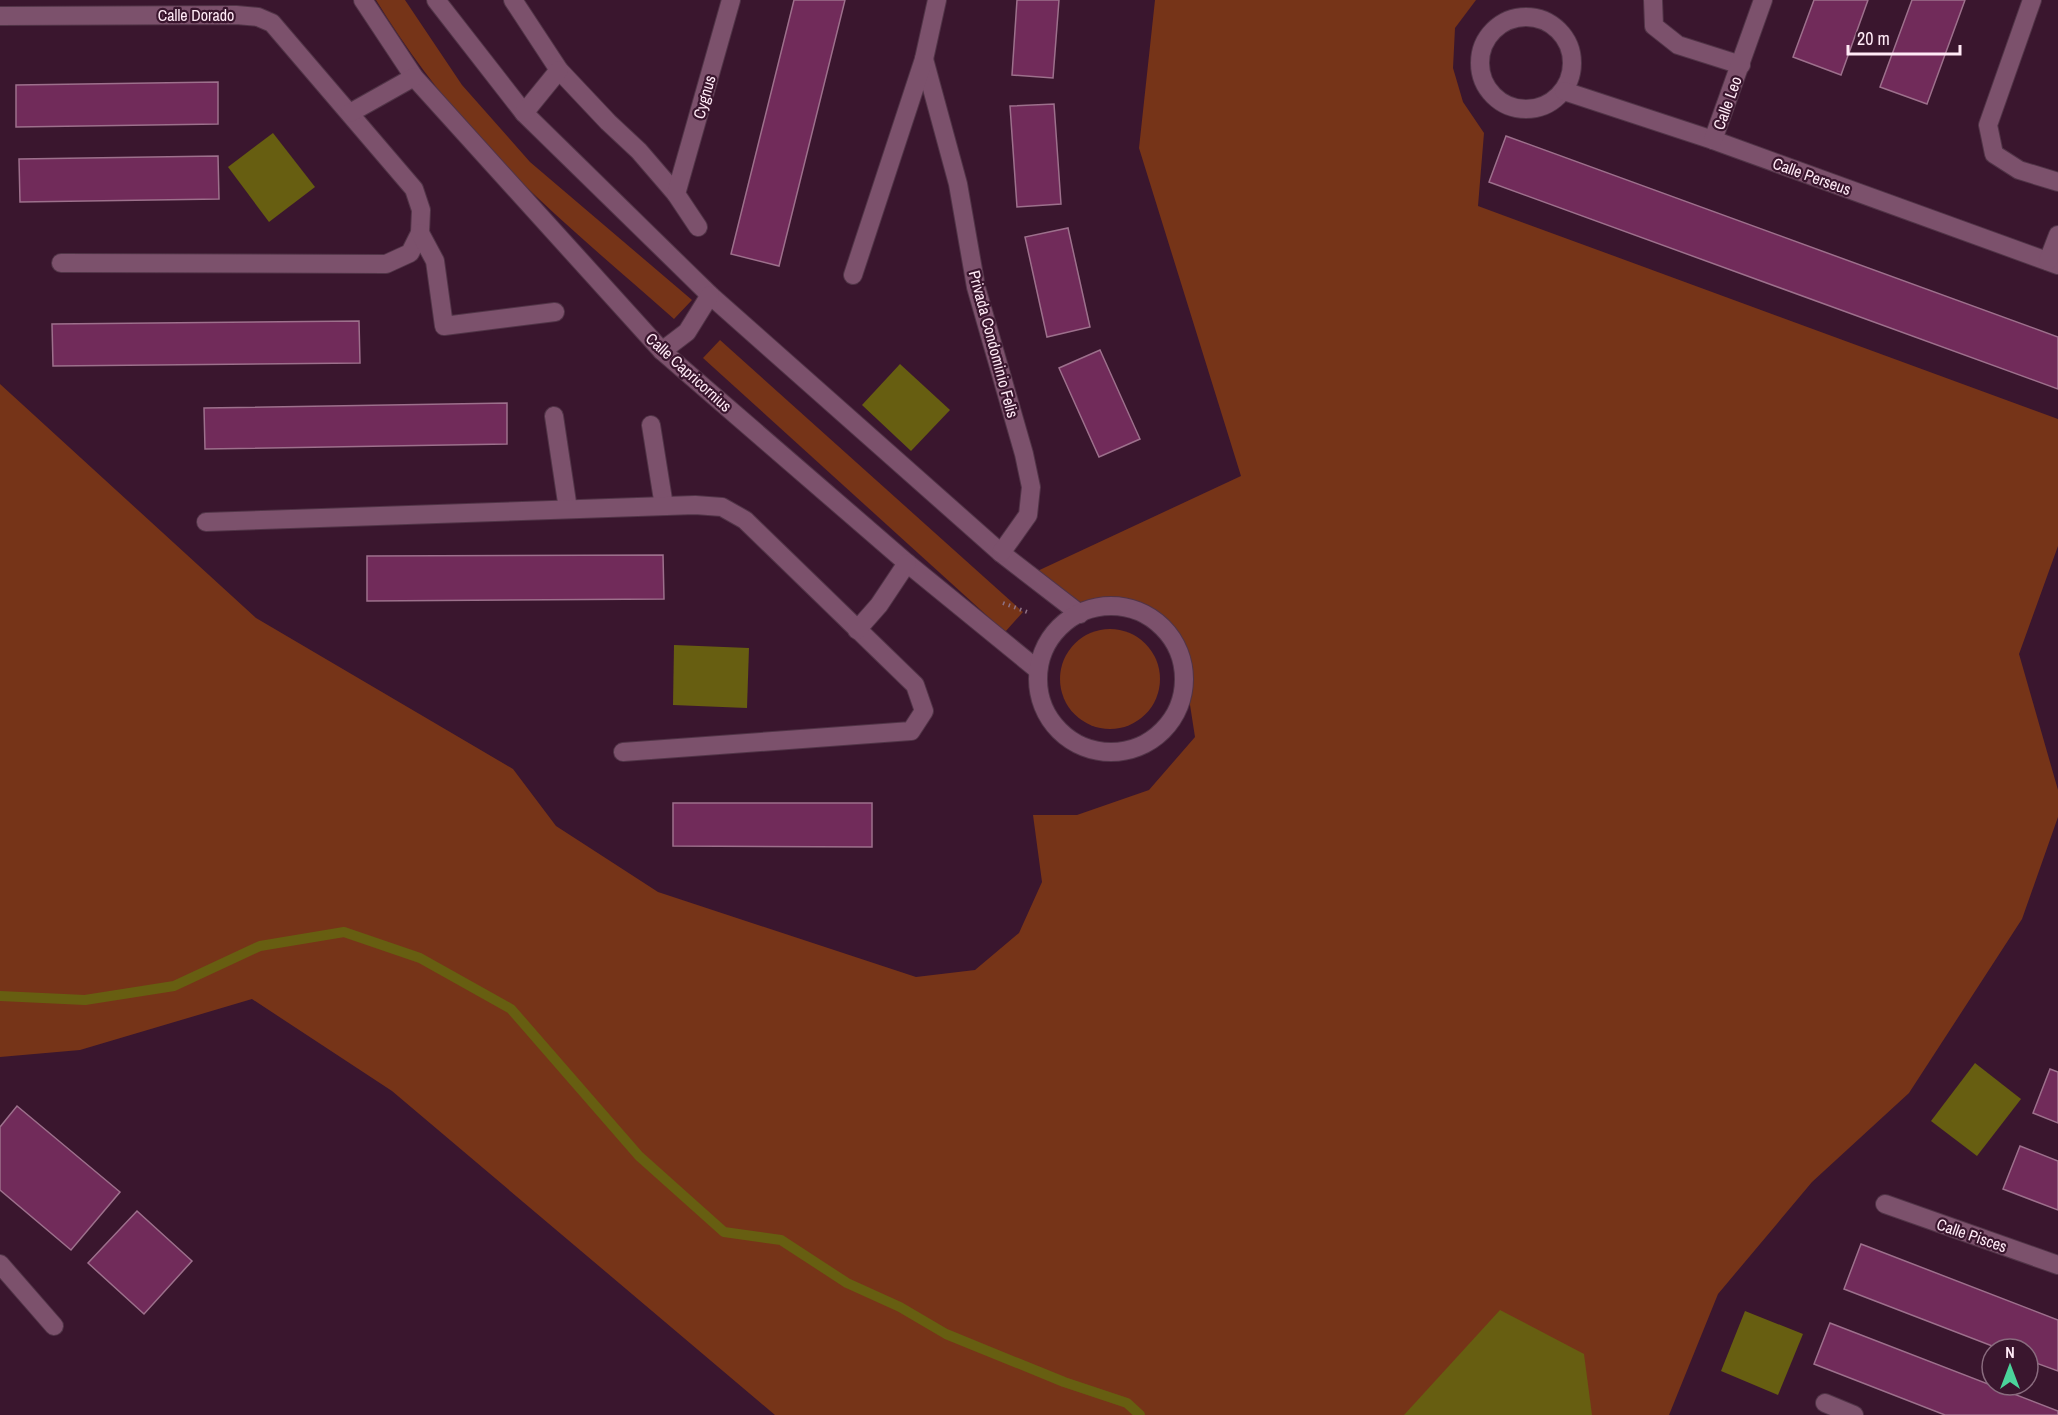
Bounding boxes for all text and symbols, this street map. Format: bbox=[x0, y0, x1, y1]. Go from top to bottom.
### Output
street label: Calle Dorado bbox=[158, 4, 234, 26]
scale bar bbox=[1848, 18, 1960, 56]
text: 20 m bbox=[1857, 26, 1890, 51]
street label: Cygnus bbox=[687, 73, 721, 121]
street label: Calle Leo bbox=[1707, 73, 1747, 133]
street label: Calle Perseus bbox=[1770, 152, 1854, 200]
street label: Privada Condominio Felis bbox=[964, 268, 1024, 420]
street label: Calle Capricornius bbox=[641, 327, 737, 417]
street label: Calle Pisces bbox=[1934, 1213, 2010, 1257]
north arrow bbox=[1980, 1337, 2040, 1397]
text: N bbox=[2005, 1341, 2015, 1363]

